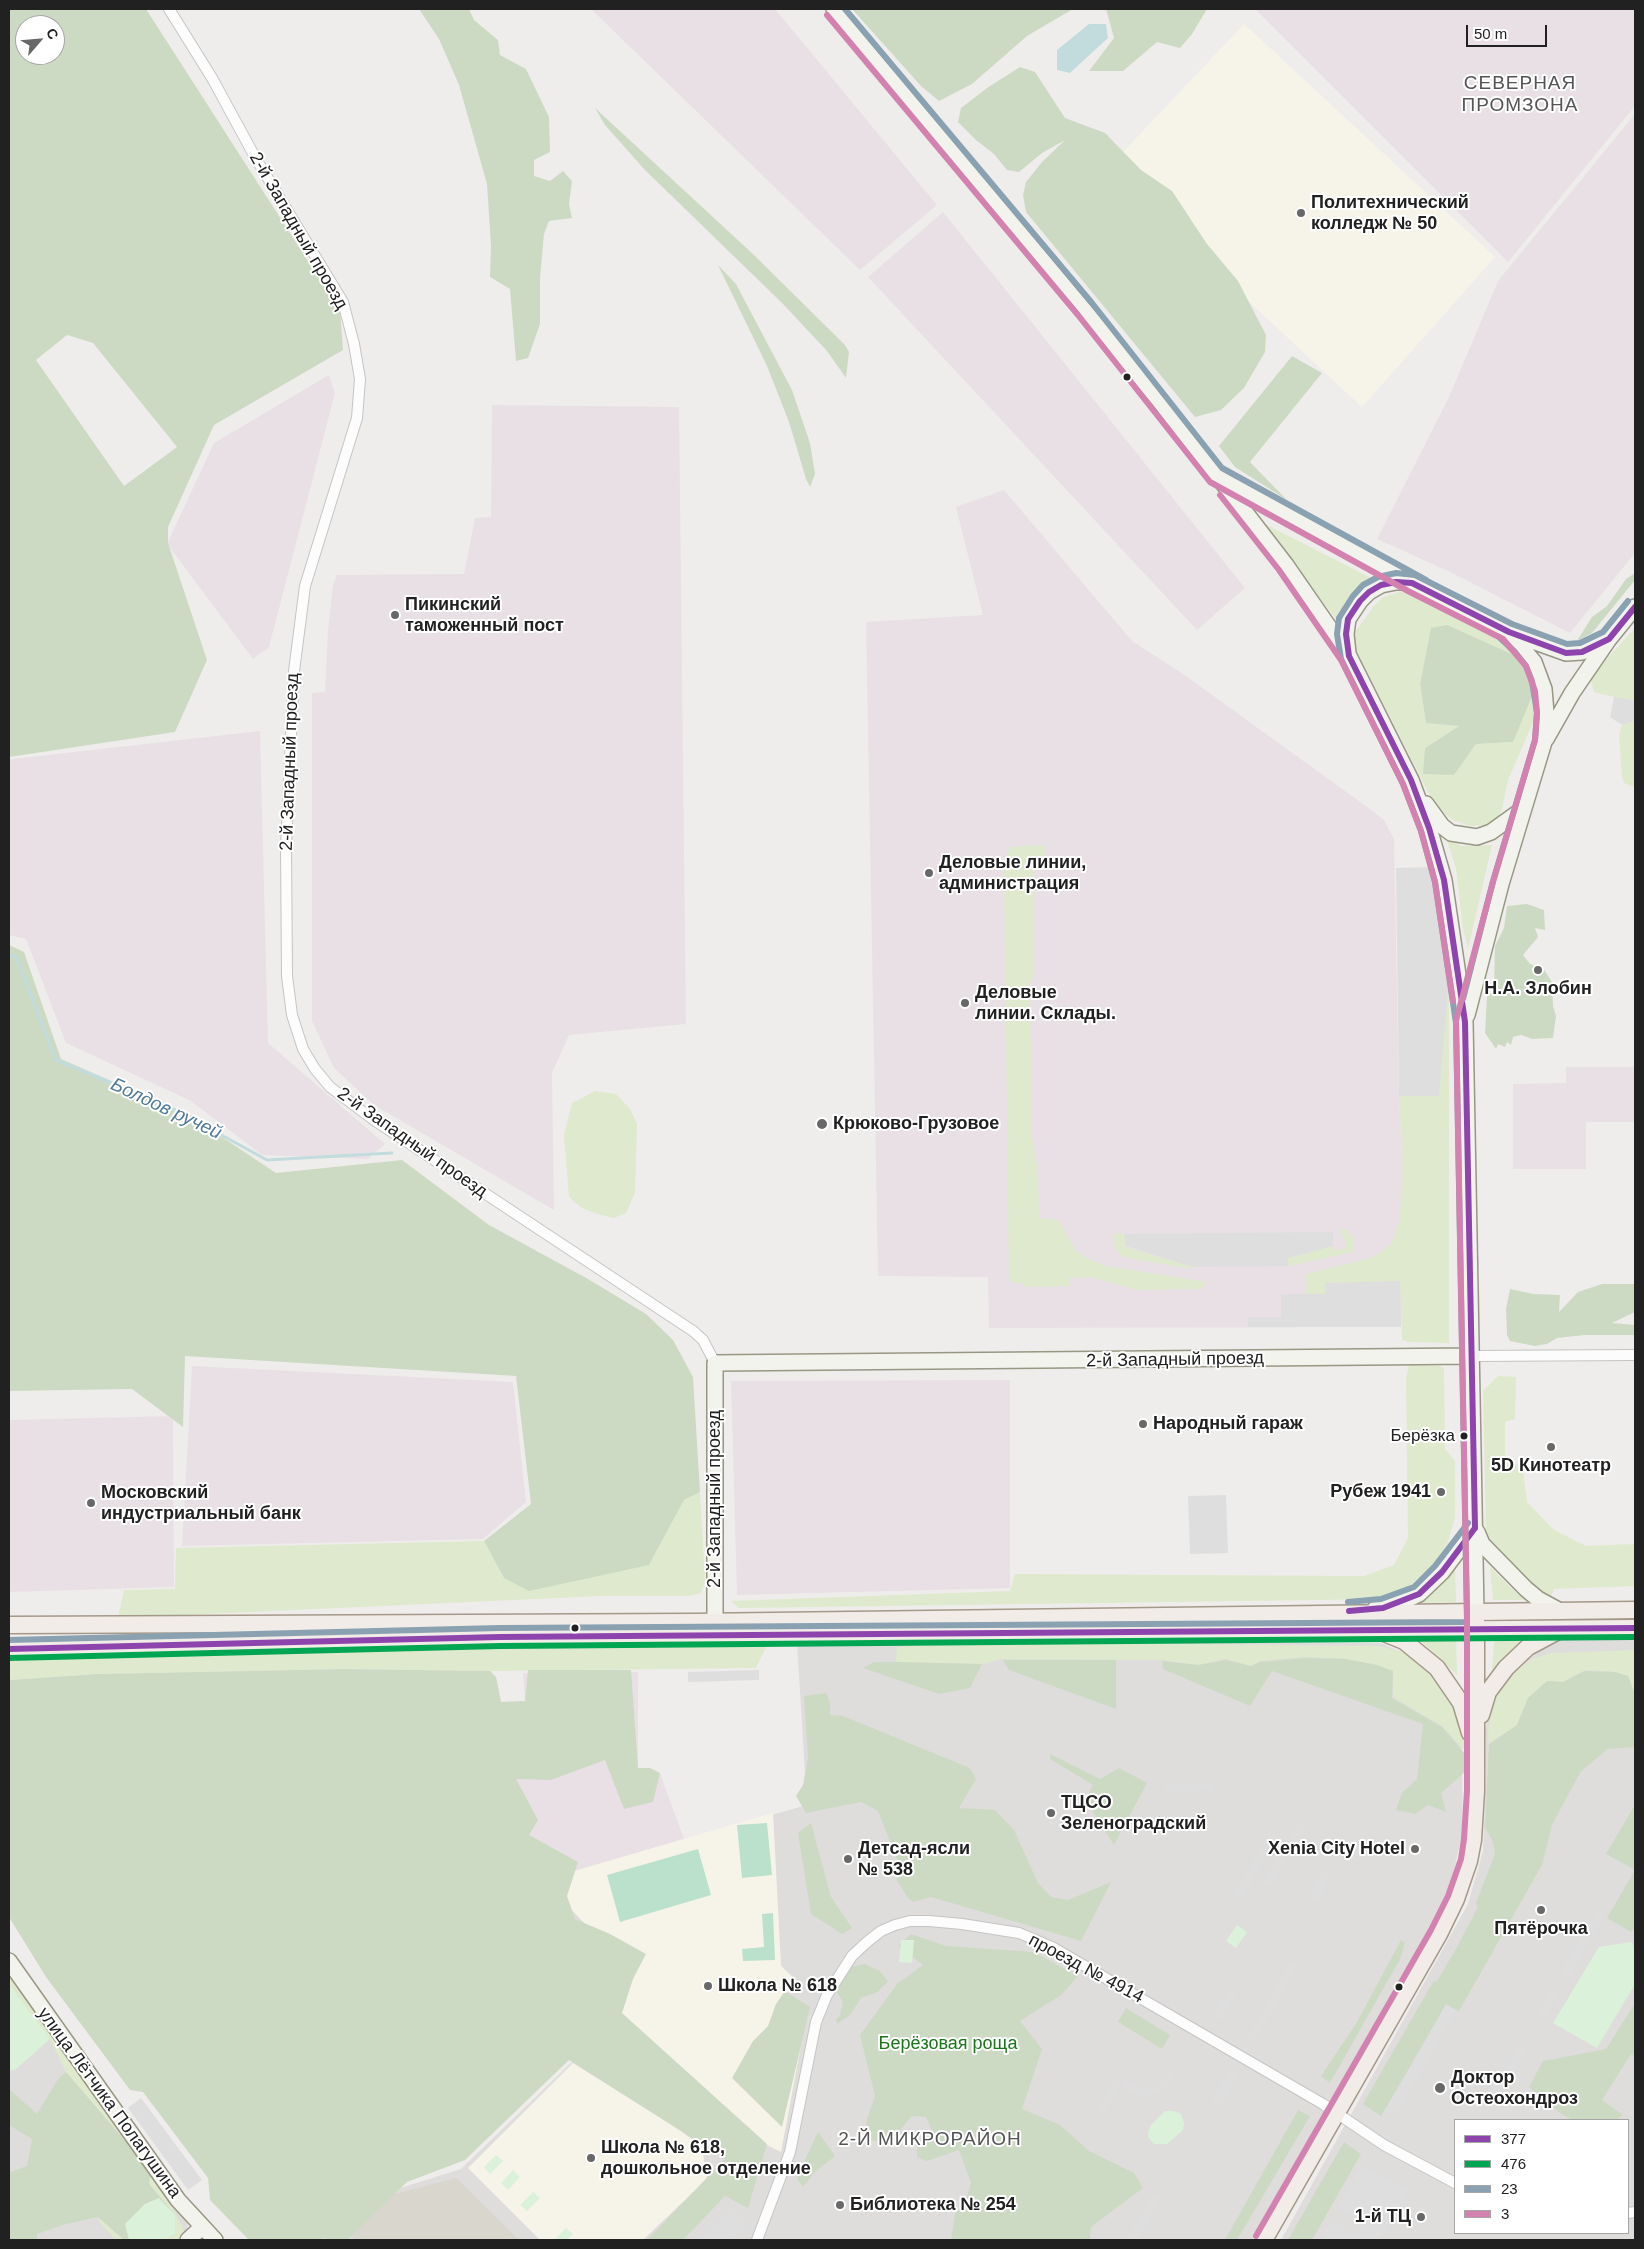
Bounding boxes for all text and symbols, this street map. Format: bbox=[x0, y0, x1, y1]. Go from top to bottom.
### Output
north arrow bbox=[15, 15, 65, 65]
scale bar bbox=[1469, 15, 1550, 47]
text: 50 m bbox=[1474, 25, 1507, 42]
text: С bbox=[43, 26, 62, 42]
district label: СЕВЕРНАЯ ПРОМЗОНА bbox=[1461, 73, 1579, 117]
street label: 2-й Западный проезд bbox=[244, 149, 352, 313]
place label: Политехнический колледж № 50 bbox=[1311, 192, 1469, 234]
marker: Политехнический колледж № 50 bbox=[1295, 207, 1307, 219]
unlabelled marker bbox=[1122, 372, 1132, 382]
place label: Пикинский таможенный пост bbox=[405, 594, 564, 636]
marker: Пикинский таможенный пост bbox=[389, 609, 401, 621]
street label: 2-й Западный проезд bbox=[276, 673, 304, 851]
place label: Деловые линии, администрация bbox=[939, 852, 1086, 894]
marker: Деловые линии, администрация bbox=[923, 867, 935, 879]
marker: Н.А. Злобин bbox=[1532, 964, 1544, 976]
place label: Н.А. Злобин bbox=[1484, 978, 1592, 1000]
place label: Деловые линии. Склады. bbox=[975, 982, 1116, 1024]
marker: Деловые линии. Склады. bbox=[959, 997, 971, 1009]
water label: Болдов ручей bbox=[107, 1073, 225, 1145]
street label: 2-й Западный проезд bbox=[333, 1083, 491, 1203]
place label: Крюково-Грузовое bbox=[833, 1113, 999, 1135]
marker: Крюково-Грузовое bbox=[815, 1117, 829, 1131]
street label: 2-й Западный проезд bbox=[1086, 1348, 1264, 1372]
street label: 2-й Западный проезд bbox=[704, 1410, 726, 1588]
place label: Народный гараж bbox=[1153, 1413, 1303, 1435]
marker: Народный гараж bbox=[1137, 1418, 1149, 1430]
place label: Берёзка bbox=[1390, 1426, 1455, 1446]
marker: Берёзка bbox=[1459, 1431, 1469, 1441]
marker: 5D Кинотеатр bbox=[1545, 1441, 1557, 1453]
place label: 5D Кинотеатр bbox=[1491, 1455, 1611, 1477]
place label: Рубеж 1941 bbox=[1330, 1481, 1431, 1503]
place label: Московский индустриальный банк bbox=[101, 1482, 301, 1525]
marker: Рубеж 1941 bbox=[1435, 1486, 1447, 1498]
marker: Московский индустриальный банк bbox=[85, 1497, 97, 1509]
unlabelled marker bbox=[570, 1623, 580, 1633]
place label: ТЦСО Зеленоградский bbox=[1061, 1792, 1206, 1835]
marker: ТЦСО Зеленоградский bbox=[1045, 1807, 1057, 1819]
place label: Детсад-ясли № 538 bbox=[858, 1838, 970, 1880]
place label: Xenia City Hotel bbox=[1268, 1838, 1405, 1860]
marker: Xenia City Hotel bbox=[1409, 1843, 1421, 1855]
marker: Детсад-ясли № 538 bbox=[842, 1853, 854, 1865]
marker: Пятёрочка bbox=[1535, 1904, 1547, 1916]
place label: Пятёрочка bbox=[1494, 1918, 1588, 1940]
street label: проезд № 4914 bbox=[1025, 1930, 1147, 2008]
place label: Школа № 618 bbox=[718, 1975, 837, 1997]
marker: Школа № 618 bbox=[702, 1980, 714, 1992]
unlabelled marker bbox=[1394, 1982, 1404, 1992]
street label: улица Лётчика Полагушина bbox=[33, 2003, 185, 2203]
park label: Берёзовая роща bbox=[879, 2033, 1017, 2055]
place label: Доктор Остеохондроз bbox=[1451, 2067, 1578, 2110]
marker: Доктор Остеохондроз bbox=[1433, 2081, 1447, 2095]
legend bbox=[1454, 2119, 1629, 2234]
district label: 2-Й МИКРОРАЙОН bbox=[836, 2129, 1024, 2151]
text: 377 bbox=[1501, 2130, 1526, 2147]
place label: Школа № 618, дошкольное отделение bbox=[601, 2137, 811, 2180]
marker: Школа № 618, дошкольное отделение bbox=[585, 2152, 597, 2164]
text: 476 bbox=[1501, 2155, 1526, 2172]
text: 23 bbox=[1501, 2180, 1518, 2197]
place label: Библиотека № 254 bbox=[850, 2194, 1016, 2216]
marker: Библиотека № 254 bbox=[834, 2199, 846, 2211]
text: 3 bbox=[1501, 2205, 1509, 2222]
place label: 1-й ТЦ bbox=[1355, 2206, 1411, 2228]
marker: 1-й ТЦ bbox=[1415, 2211, 1427, 2223]

